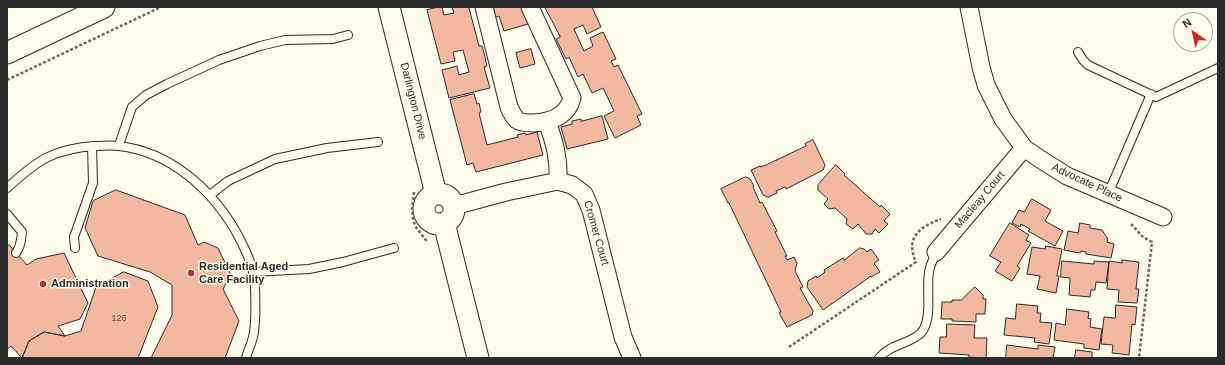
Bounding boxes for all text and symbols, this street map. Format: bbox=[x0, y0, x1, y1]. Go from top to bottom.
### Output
north arrow bbox=[1173, 12, 1213, 52]
text: N bbox=[1180, 16, 1193, 30]
street label: Darlington Drive bbox=[397, 61, 429, 141]
street label: Advocate Place bbox=[1050, 161, 1124, 205]
street label: Macleay Court bbox=[952, 169, 1008, 231]
street label: Cromer Court bbox=[580, 199, 612, 267]
place label: Residential Aged Care Facility bbox=[199, 260, 288, 286]
marker: Residential Aged Care Facility bbox=[186, 268, 196, 278]
place label: Administration bbox=[51, 277, 129, 291]
marker: Administration bbox=[38, 279, 48, 289]
house number: 126 bbox=[111, 314, 127, 324]

